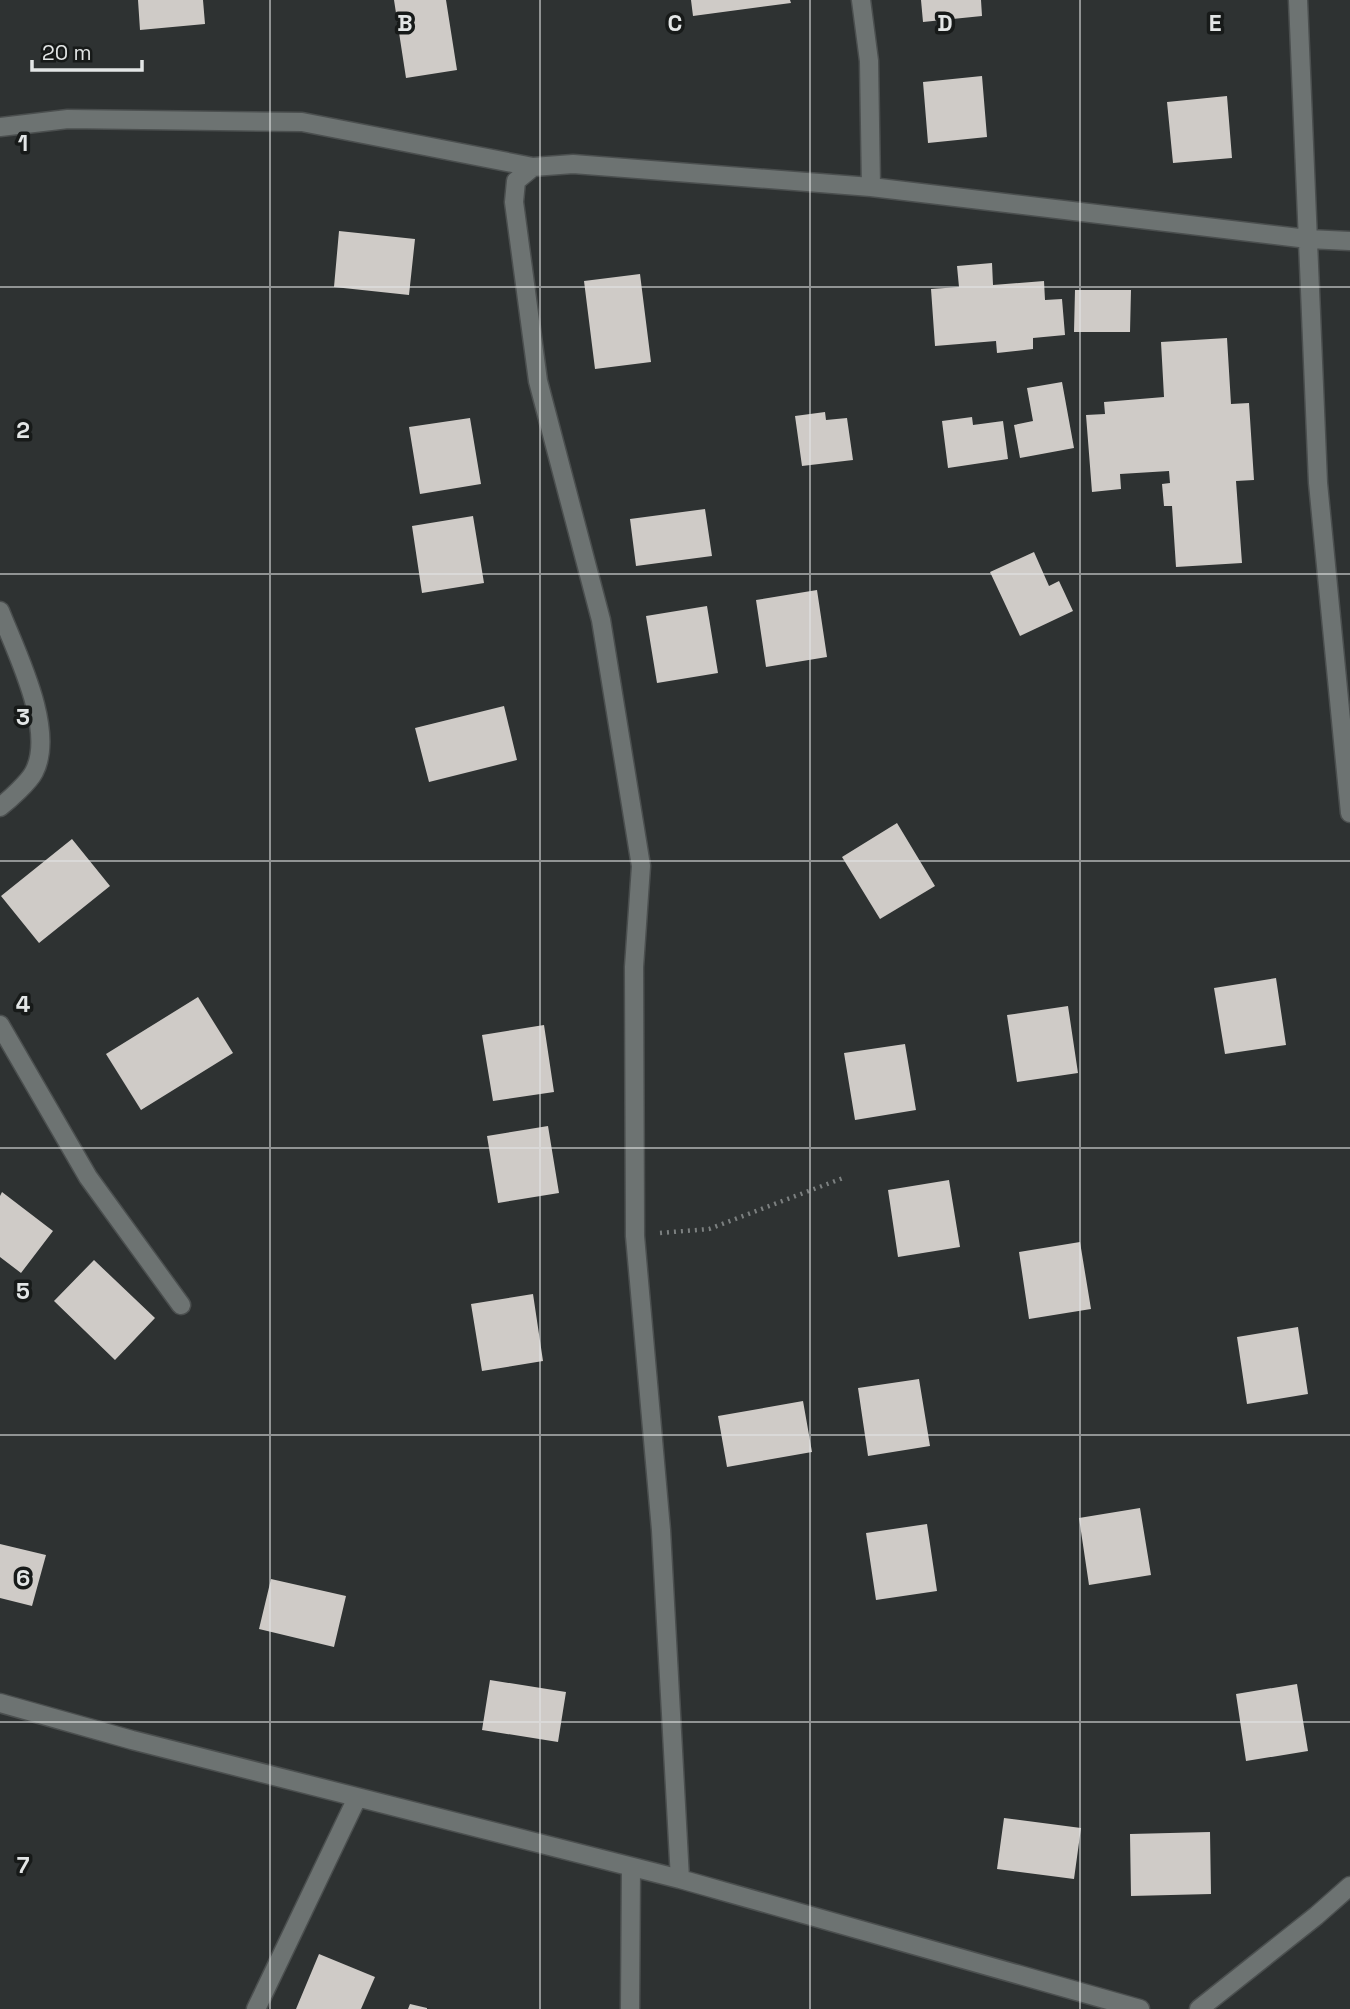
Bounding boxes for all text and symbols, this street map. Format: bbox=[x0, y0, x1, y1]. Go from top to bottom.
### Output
text: B bbox=[397, 8, 413, 38]
text: C bbox=[668, 8, 682, 38]
text: D bbox=[937, 8, 953, 38]
text: E bbox=[1209, 8, 1221, 38]
scale bar bbox=[32, 28, 142, 72]
text: 20 m bbox=[42, 39, 92, 66]
text: 1 bbox=[18, 128, 28, 158]
text: 2 bbox=[16, 415, 30, 445]
text: 3 bbox=[16, 702, 30, 732]
text: 4 bbox=[16, 989, 31, 1019]
text: 5 bbox=[16, 1276, 30, 1306]
text: 6 bbox=[16, 1563, 30, 1593]
text: 7 bbox=[17, 1850, 30, 1880]

